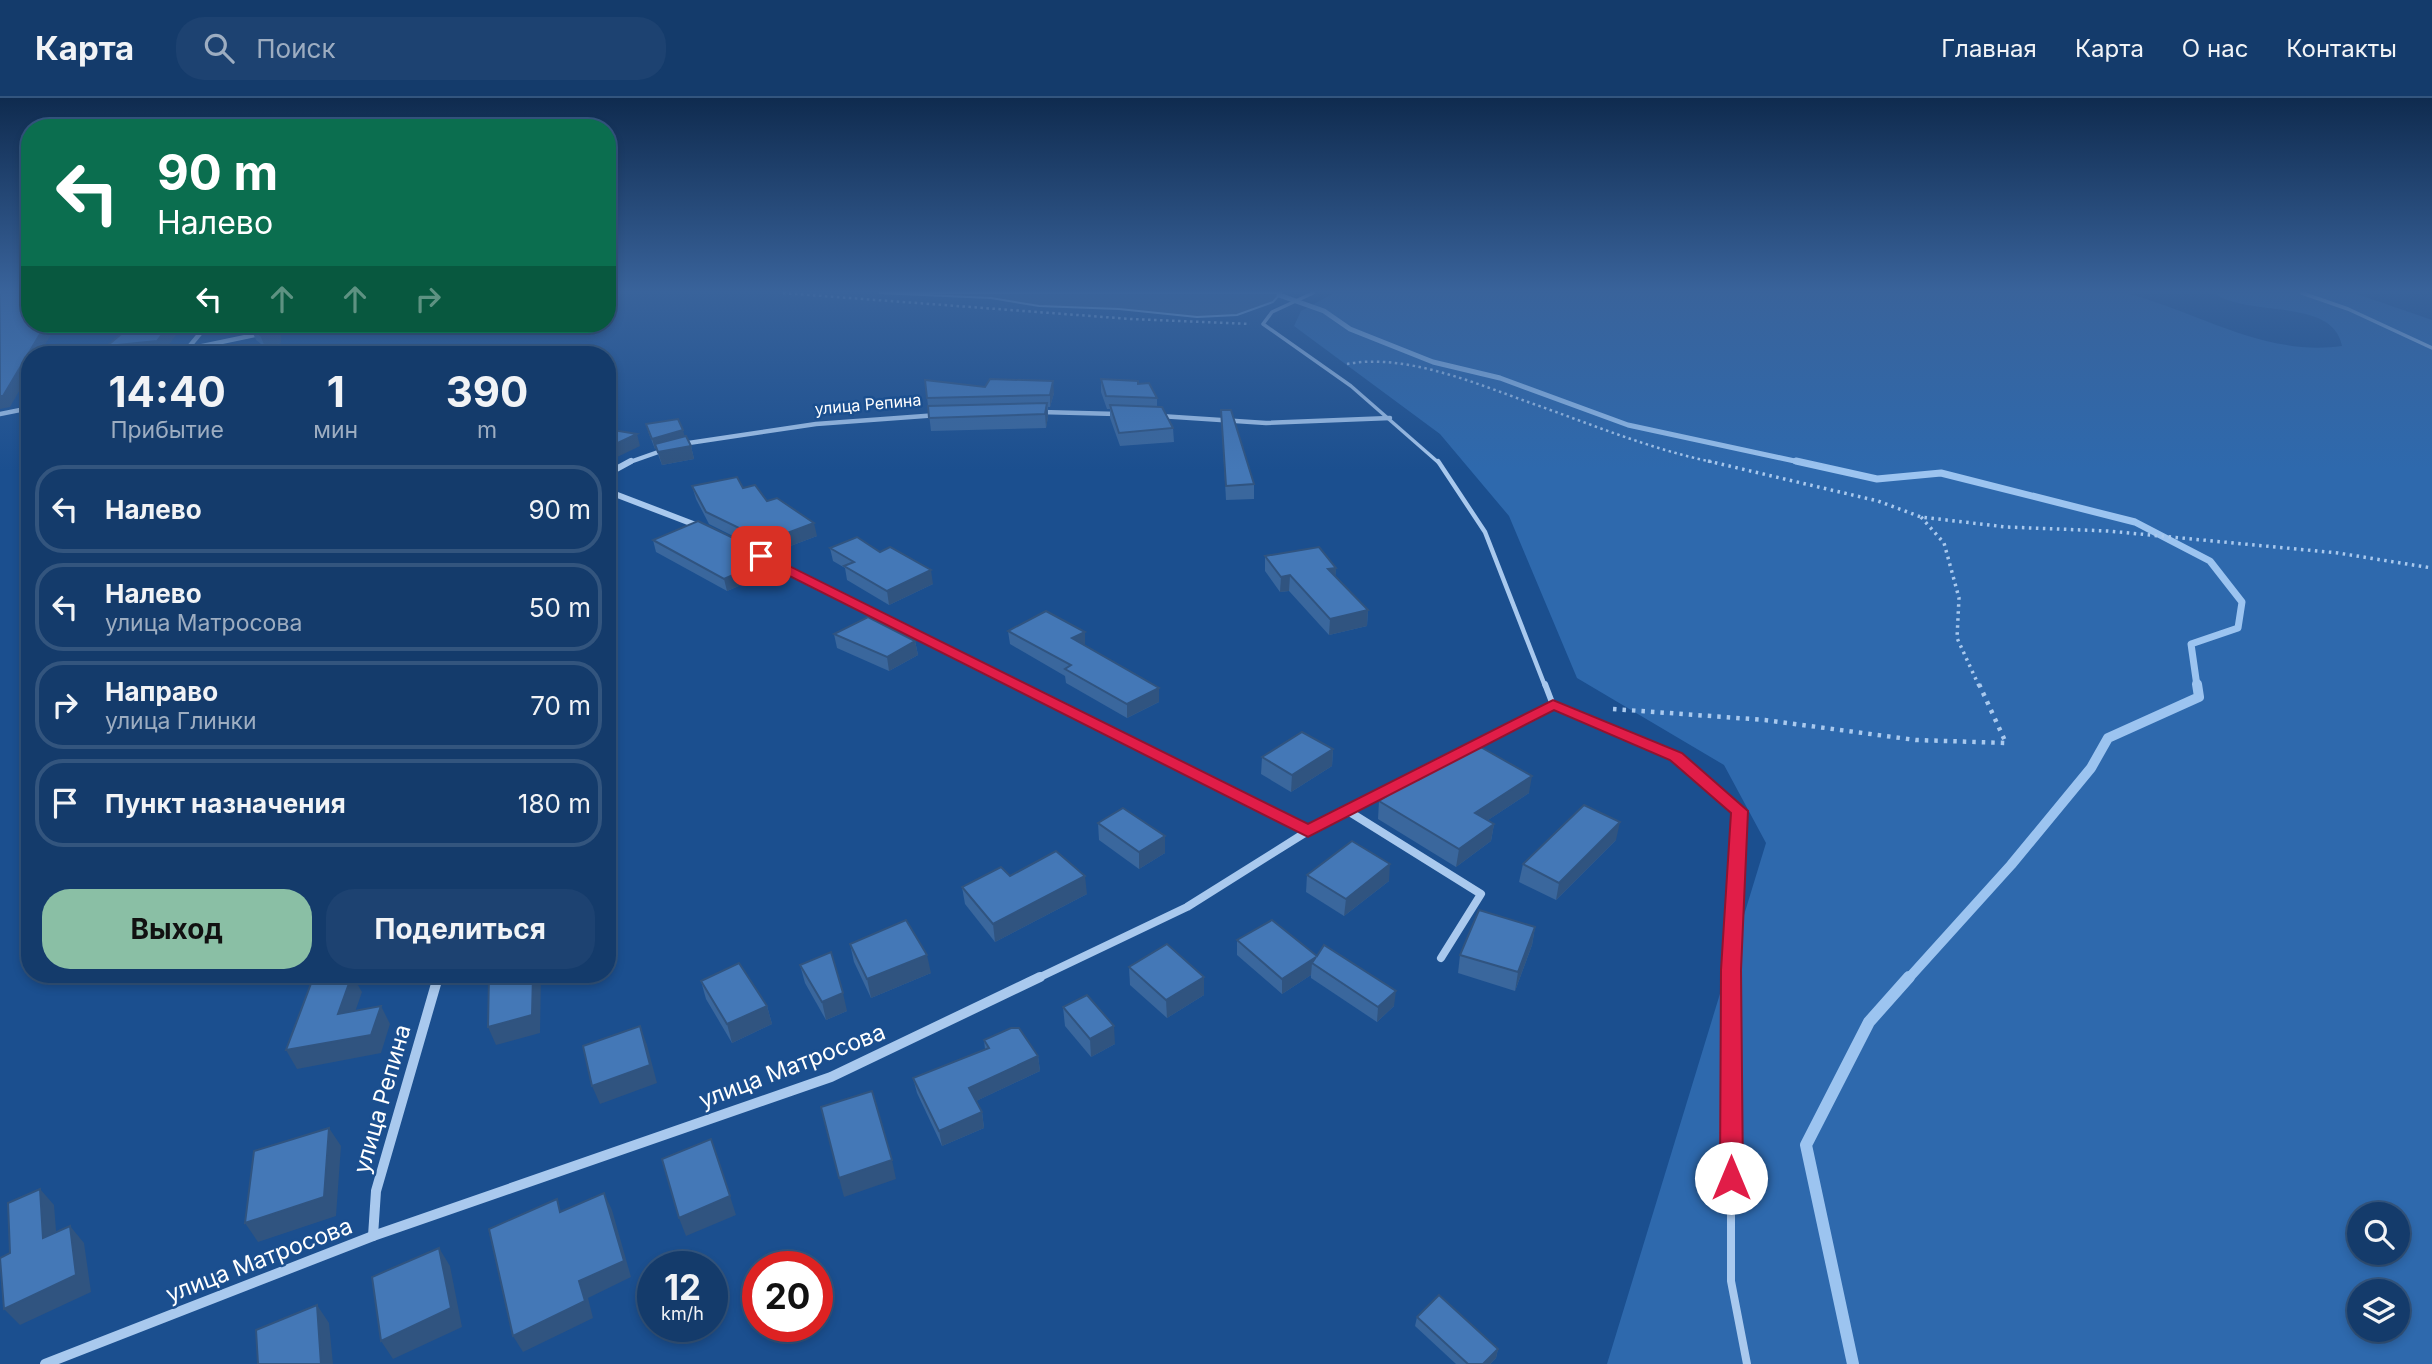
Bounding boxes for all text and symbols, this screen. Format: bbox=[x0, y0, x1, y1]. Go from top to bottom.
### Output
search box bbox=[176, 17, 666, 80]
text: Карта bbox=[35, 28, 134, 68]
icon: search bbox=[200, 29, 238, 67]
text: Поиск bbox=[256, 33, 335, 64]
text: Главная bbox=[1941, 34, 2037, 63]
text: Карта bbox=[2075, 34, 2144, 63]
text: О нас bbox=[2182, 34, 2248, 63]
text: Контакты bbox=[2286, 34, 2397, 63]
text: 90 m bbox=[157, 143, 278, 202]
icon: left bbox=[42, 147, 133, 238]
text: Налево bbox=[157, 203, 273, 242]
icon: left bbox=[190, 280, 228, 318]
icon: ahead bbox=[263, 280, 301, 318]
icon: ahead bbox=[336, 280, 374, 318]
icon: right bbox=[409, 280, 447, 318]
text: 14:40 bbox=[109, 366, 226, 417]
text: 1 bbox=[327, 366, 345, 417]
text: 390 bbox=[446, 366, 528, 417]
street label: улица Репина bbox=[814, 389, 922, 419]
text: Прибытие bbox=[110, 416, 224, 444]
text: мин bbox=[313, 416, 358, 444]
text: m bbox=[477, 416, 497, 444]
icon: left bbox=[46, 490, 84, 528]
text: Налево bbox=[105, 494, 202, 525]
text: 90 m bbox=[528, 494, 591, 525]
pin bbox=[731, 526, 791, 586]
icon: arrive bbox=[742, 537, 780, 575]
text: Налево bbox=[105, 578, 202, 609]
icon: left bbox=[46, 588, 84, 626]
text: 50 m bbox=[529, 592, 591, 623]
text: улица Матросова bbox=[105, 609, 302, 637]
text: Направо bbox=[105, 676, 218, 707]
icon: right bbox=[46, 686, 84, 724]
text: 70 m bbox=[530, 690, 591, 721]
text: улица Глинки bbox=[105, 707, 257, 735]
icon: arrive bbox=[46, 784, 84, 822]
text: Пункт назначения bbox=[105, 788, 346, 819]
text: 180 m bbox=[518, 788, 591, 819]
button: Выход bbox=[42, 889, 312, 969]
button: Поделиться bbox=[326, 889, 595, 969]
street label: улица Матросова bbox=[695, 1018, 889, 1114]
street label: улица Репина bbox=[347, 1021, 417, 1177]
position arrow bbox=[1694, 1141, 1768, 1215]
map controls bbox=[2347, 1202, 2410, 1342]
button: search bbox=[2347, 1202, 2410, 1265]
street label: улица Матросова bbox=[162, 1212, 356, 1308]
speed limit sign: 20 bbox=[742, 1251, 833, 1342]
text: 12 bbox=[664, 1266, 701, 1308]
button: layers bbox=[2347, 1279, 2410, 1342]
text: km/h bbox=[661, 1303, 704, 1324]

